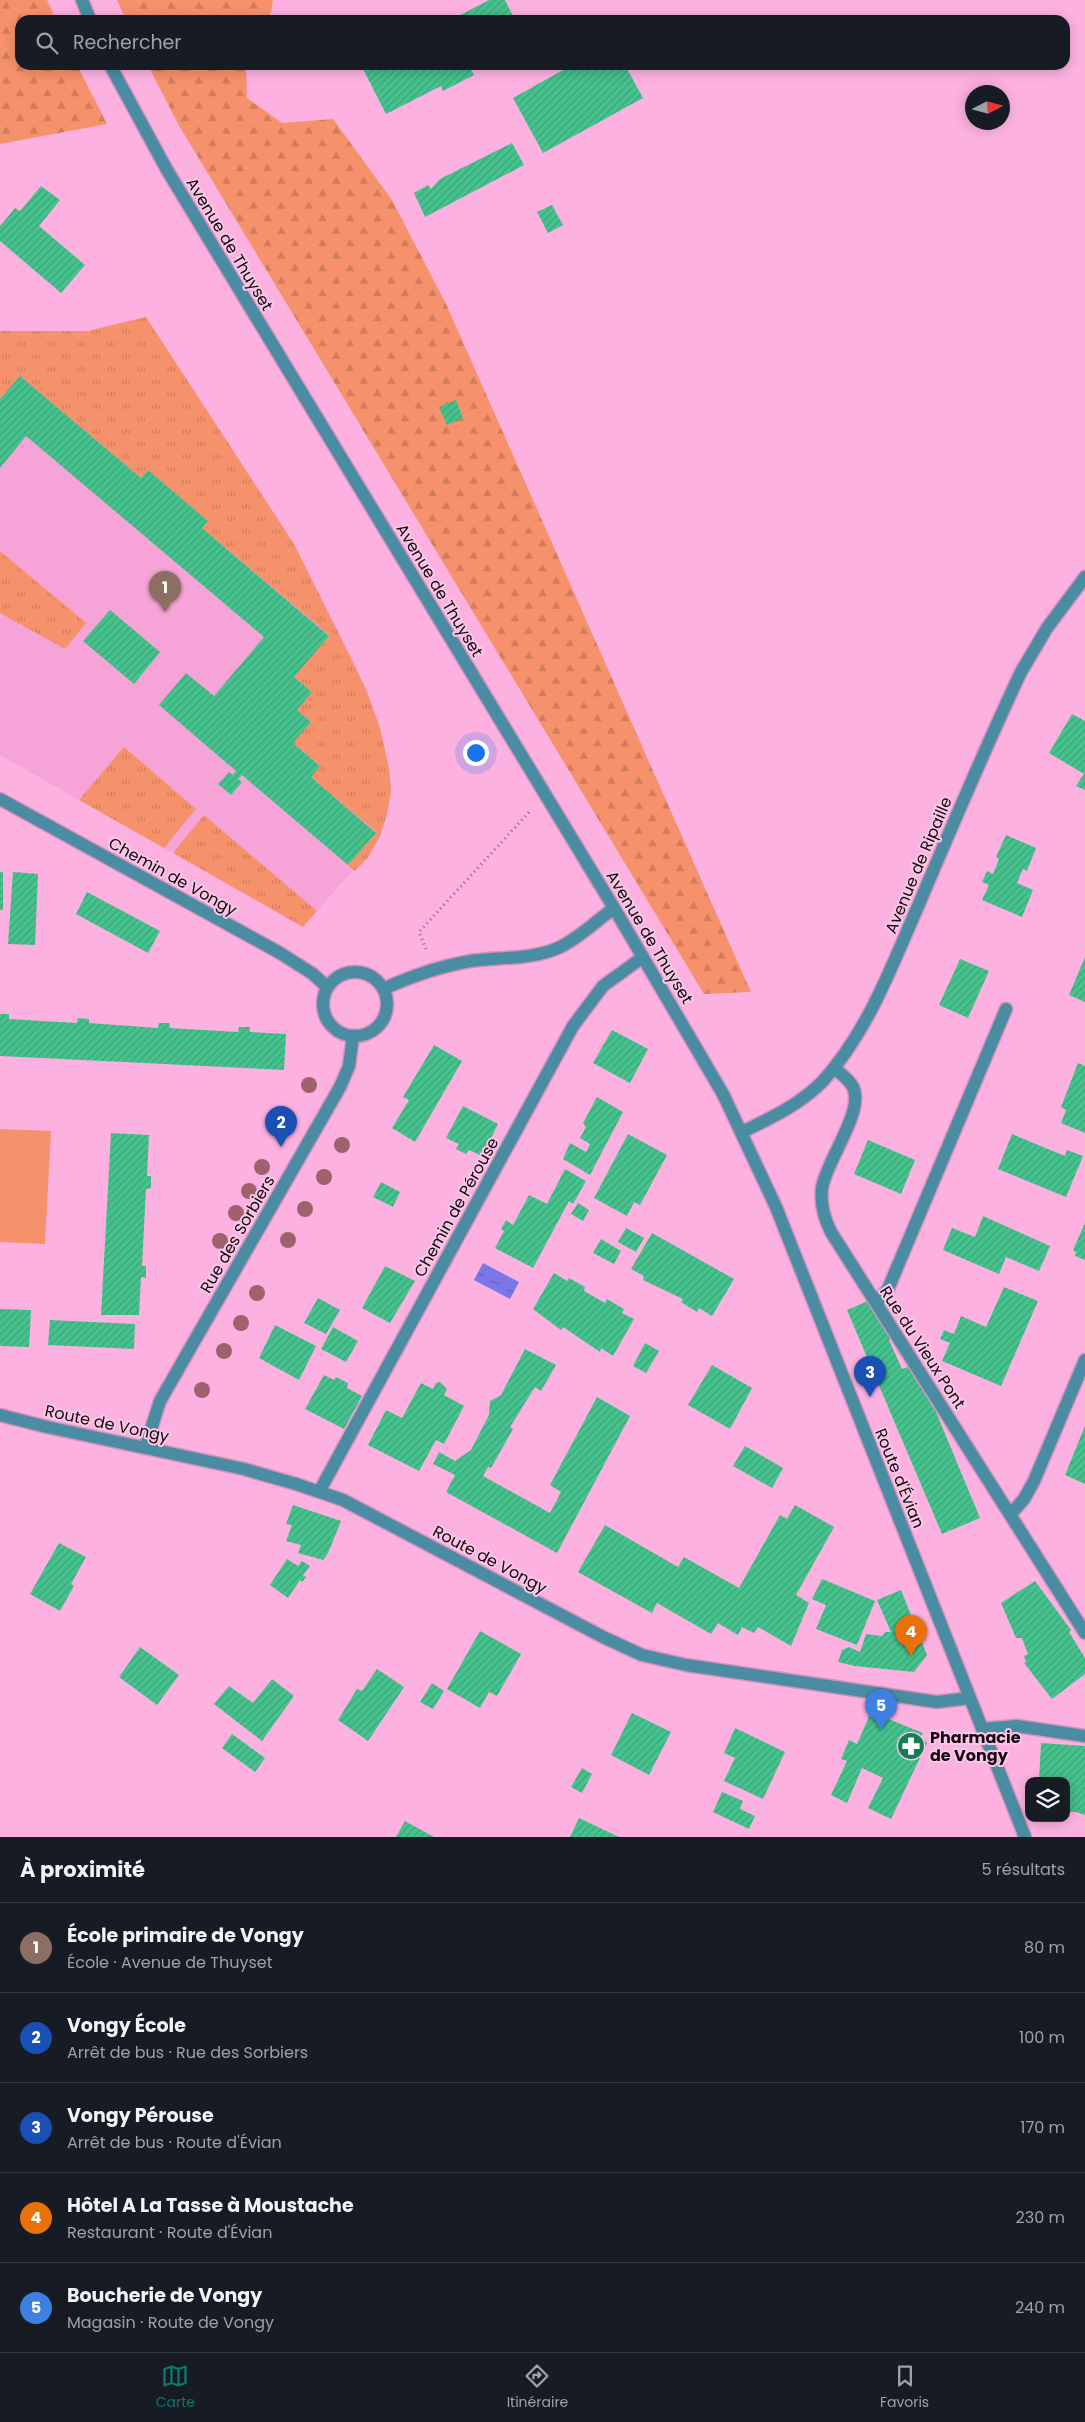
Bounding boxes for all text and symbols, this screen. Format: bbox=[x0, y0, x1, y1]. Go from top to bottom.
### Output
search box bbox=[15, 15, 1070, 70]
icon: search bbox=[33, 29, 61, 57]
text: Rechercher bbox=[73, 29, 181, 56]
north arrow bbox=[965, 85, 1010, 130]
street label: Avenue de Thuyset bbox=[181, 173, 279, 315]
street label: Avenue de Thuyset bbox=[391, 519, 489, 661]
pin: 1 bbox=[149, 571, 181, 612]
your location bbox=[463, 740, 489, 766]
street label: Avenue de Ripaille bbox=[879, 793, 958, 937]
street label: Chemin de Vongy bbox=[104, 832, 241, 921]
street label: Avenue de Thuyset bbox=[601, 866, 699, 1008]
pin: 2 bbox=[265, 1106, 297, 1147]
street label: Chemin de Pérouse bbox=[408, 1133, 504, 1281]
street label: Rue des Sorbiers bbox=[194, 1171, 280, 1297]
street label: Rue du Vieux Pont bbox=[874, 1282, 971, 1413]
pin: 3 bbox=[854, 1356, 886, 1397]
street label: Route de Vongy bbox=[43, 1399, 171, 1448]
street label: Route d'Évian bbox=[869, 1425, 930, 1532]
street label: Route de Vongy bbox=[429, 1520, 551, 1599]
pin: 4 bbox=[895, 1615, 927, 1656]
pin: 5 bbox=[865, 1689, 897, 1730]
place label: Pharmacie de Vongy bbox=[930, 1726, 1021, 1767]
pharmacy icon: Pharmacie de Vongy bbox=[896, 1731, 926, 1761]
map controls bbox=[1025, 1777, 1070, 1822]
button: layers bbox=[1025, 1777, 1070, 1822]
text: À proximité bbox=[20, 1855, 145, 1884]
text: 5 résultats bbox=[981, 1858, 1065, 1881]
text: École primaire de Vongy bbox=[67, 1922, 304, 1949]
text: 1 bbox=[33, 1936, 39, 1959]
text: 80 m bbox=[1024, 1936, 1065, 1959]
text: École · Avenue de Thuyset bbox=[67, 1951, 273, 1974]
text: Vongy École bbox=[67, 2012, 186, 2039]
text: 2 bbox=[31, 2026, 41, 2049]
text: 100 m bbox=[1019, 2026, 1065, 2049]
text: Arrêt de bus · Rue des Sorbiers bbox=[67, 2041, 308, 2064]
text: Vongy Pérouse bbox=[67, 2102, 214, 2129]
text: 3 bbox=[31, 2116, 41, 2139]
text: 170 m bbox=[1020, 2116, 1065, 2139]
text: Arrêt de bus · Route d'Évian bbox=[67, 2131, 282, 2154]
text: Hôtel A La Tasse à Moustache bbox=[67, 2192, 354, 2219]
text: 4 bbox=[31, 2206, 41, 2229]
text: 230 m bbox=[1016, 2206, 1065, 2229]
text: Restaurant · Route d'Évian bbox=[67, 2221, 272, 2244]
text: Boucherie de Vongy bbox=[67, 2282, 262, 2309]
text: 5 bbox=[31, 2296, 41, 2319]
text: 240 m bbox=[1015, 2296, 1065, 2319]
text: Magasin · Route de Vongy bbox=[67, 2311, 274, 2334]
tab: Carte bbox=[156, 2362, 195, 2413]
tab: Itinéraire bbox=[507, 2362, 568, 2413]
tab: Favoris bbox=[880, 2362, 929, 2413]

